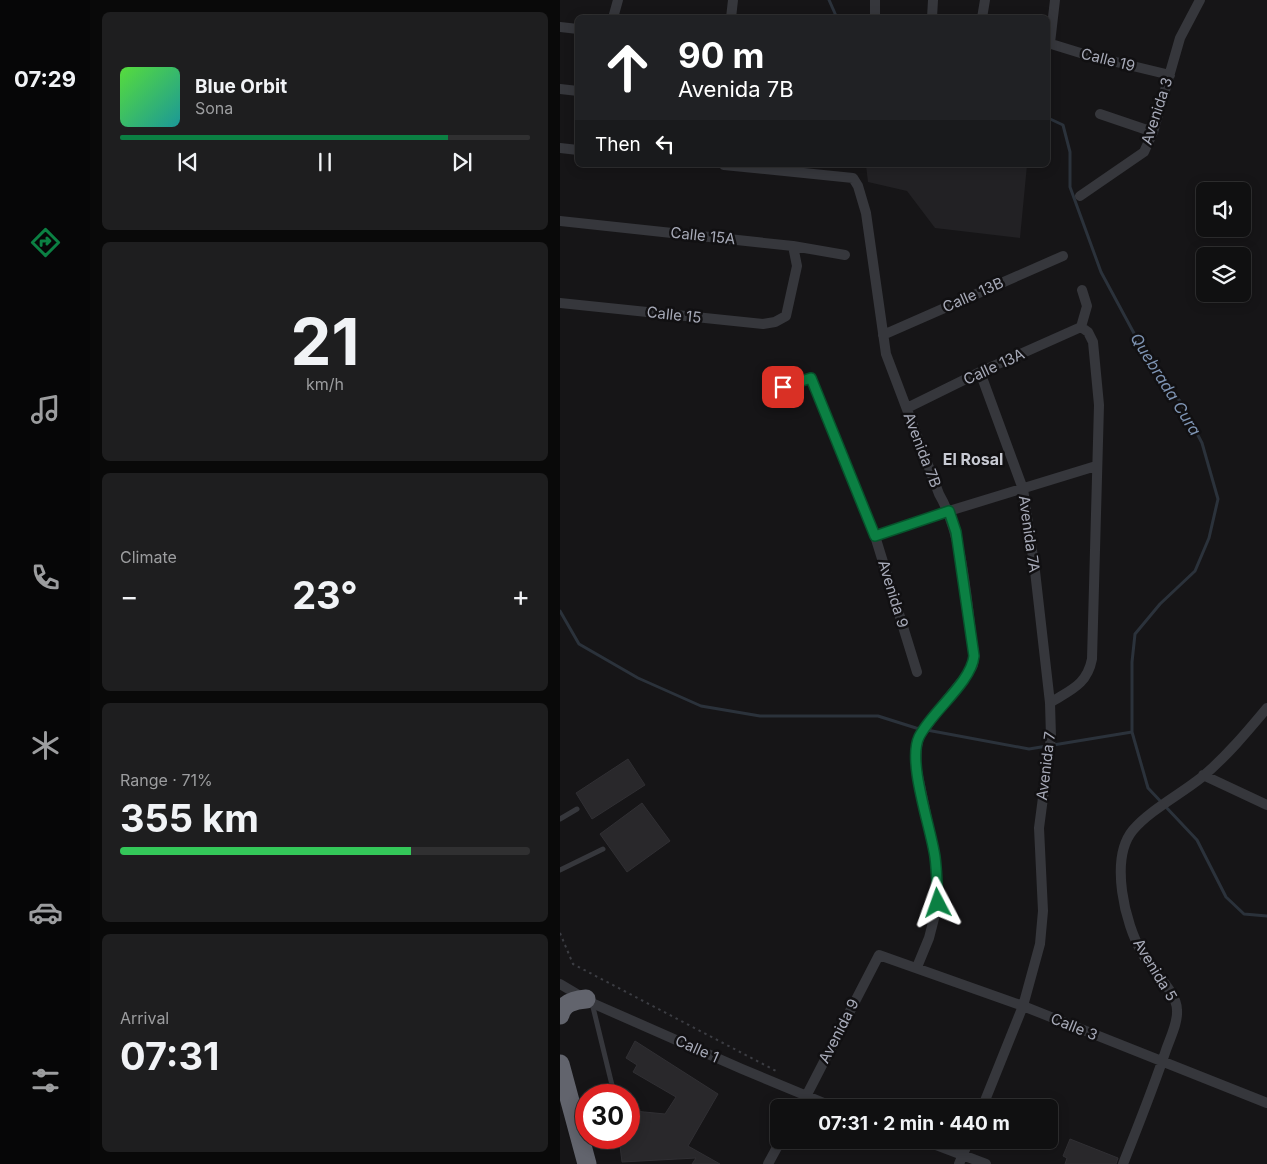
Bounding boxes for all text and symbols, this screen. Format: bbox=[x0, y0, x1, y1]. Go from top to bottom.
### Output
text: 90 m bbox=[678, 34, 765, 76]
icon: ahead bbox=[595, 35, 660, 100]
street label: Calle 19 bbox=[1079, 44, 1137, 75]
text: 07:29 bbox=[14, 66, 76, 92]
text: Blue Orbit bbox=[195, 75, 287, 98]
street label: Avenida 3 bbox=[1137, 75, 1176, 147]
text: Avenida 7B bbox=[678, 76, 794, 102]
text: Sona bbox=[195, 98, 233, 118]
icon: left bbox=[651, 130, 679, 158]
text: Then bbox=[595, 133, 641, 156]
icon: previous bbox=[174, 148, 202, 176]
icon: pause bbox=[311, 148, 339, 176]
icon: next bbox=[448, 148, 476, 176]
map controls bbox=[1196, 182, 1251, 302]
button: sound bbox=[1196, 182, 1251, 237]
street label: Calle 15A bbox=[670, 223, 736, 248]
icon: directions bbox=[28, 225, 63, 260]
button: layers bbox=[1196, 247, 1251, 302]
street label: Calle 13B bbox=[939, 273, 1006, 316]
text: 21 bbox=[291, 302, 359, 381]
street label: Calle 15 bbox=[646, 302, 702, 327]
water label: Quebrada Cura bbox=[1126, 329, 1206, 439]
street label: Calle 13A bbox=[960, 344, 1027, 389]
pin bbox=[762, 366, 804, 408]
icon: arrive bbox=[769, 373, 797, 401]
text: km/h bbox=[306, 374, 344, 394]
icon: music bbox=[28, 392, 63, 427]
street label: Avenida 7B bbox=[899, 410, 945, 490]
district label: El Rosal bbox=[943, 449, 1003, 469]
street label: Avenida 7A bbox=[1015, 494, 1044, 574]
text: Climate bbox=[120, 547, 177, 567]
street label: Avenida 9 bbox=[874, 558, 913, 630]
icon: phone bbox=[28, 560, 63, 595]
text: 23° bbox=[292, 572, 358, 618]
text: − bbox=[120, 579, 139, 613]
text: + bbox=[511, 579, 530, 613]
icon: climate bbox=[28, 728, 63, 763]
street label: Avenida 7 bbox=[1032, 731, 1059, 801]
text: Range · 71% bbox=[120, 770, 213, 790]
text: 355 km bbox=[120, 795, 259, 841]
position arrow bbox=[911, 876, 963, 928]
icon: car bbox=[28, 895, 63, 930]
street label: Avenida 5 bbox=[1129, 935, 1182, 1004]
street label: Avenida 9 bbox=[814, 995, 863, 1066]
text: Arrival bbox=[120, 1008, 169, 1028]
street label: Calle 3 bbox=[1048, 1009, 1100, 1044]
street label: Calle 1 bbox=[672, 1031, 722, 1067]
text: 07:31 bbox=[120, 1033, 219, 1079]
icon: filters bbox=[28, 1063, 63, 1098]
speed limit sign: 30 bbox=[575, 1084, 640, 1149]
text: 07:31 · 2 min · 440 m bbox=[818, 1112, 1010, 1135]

